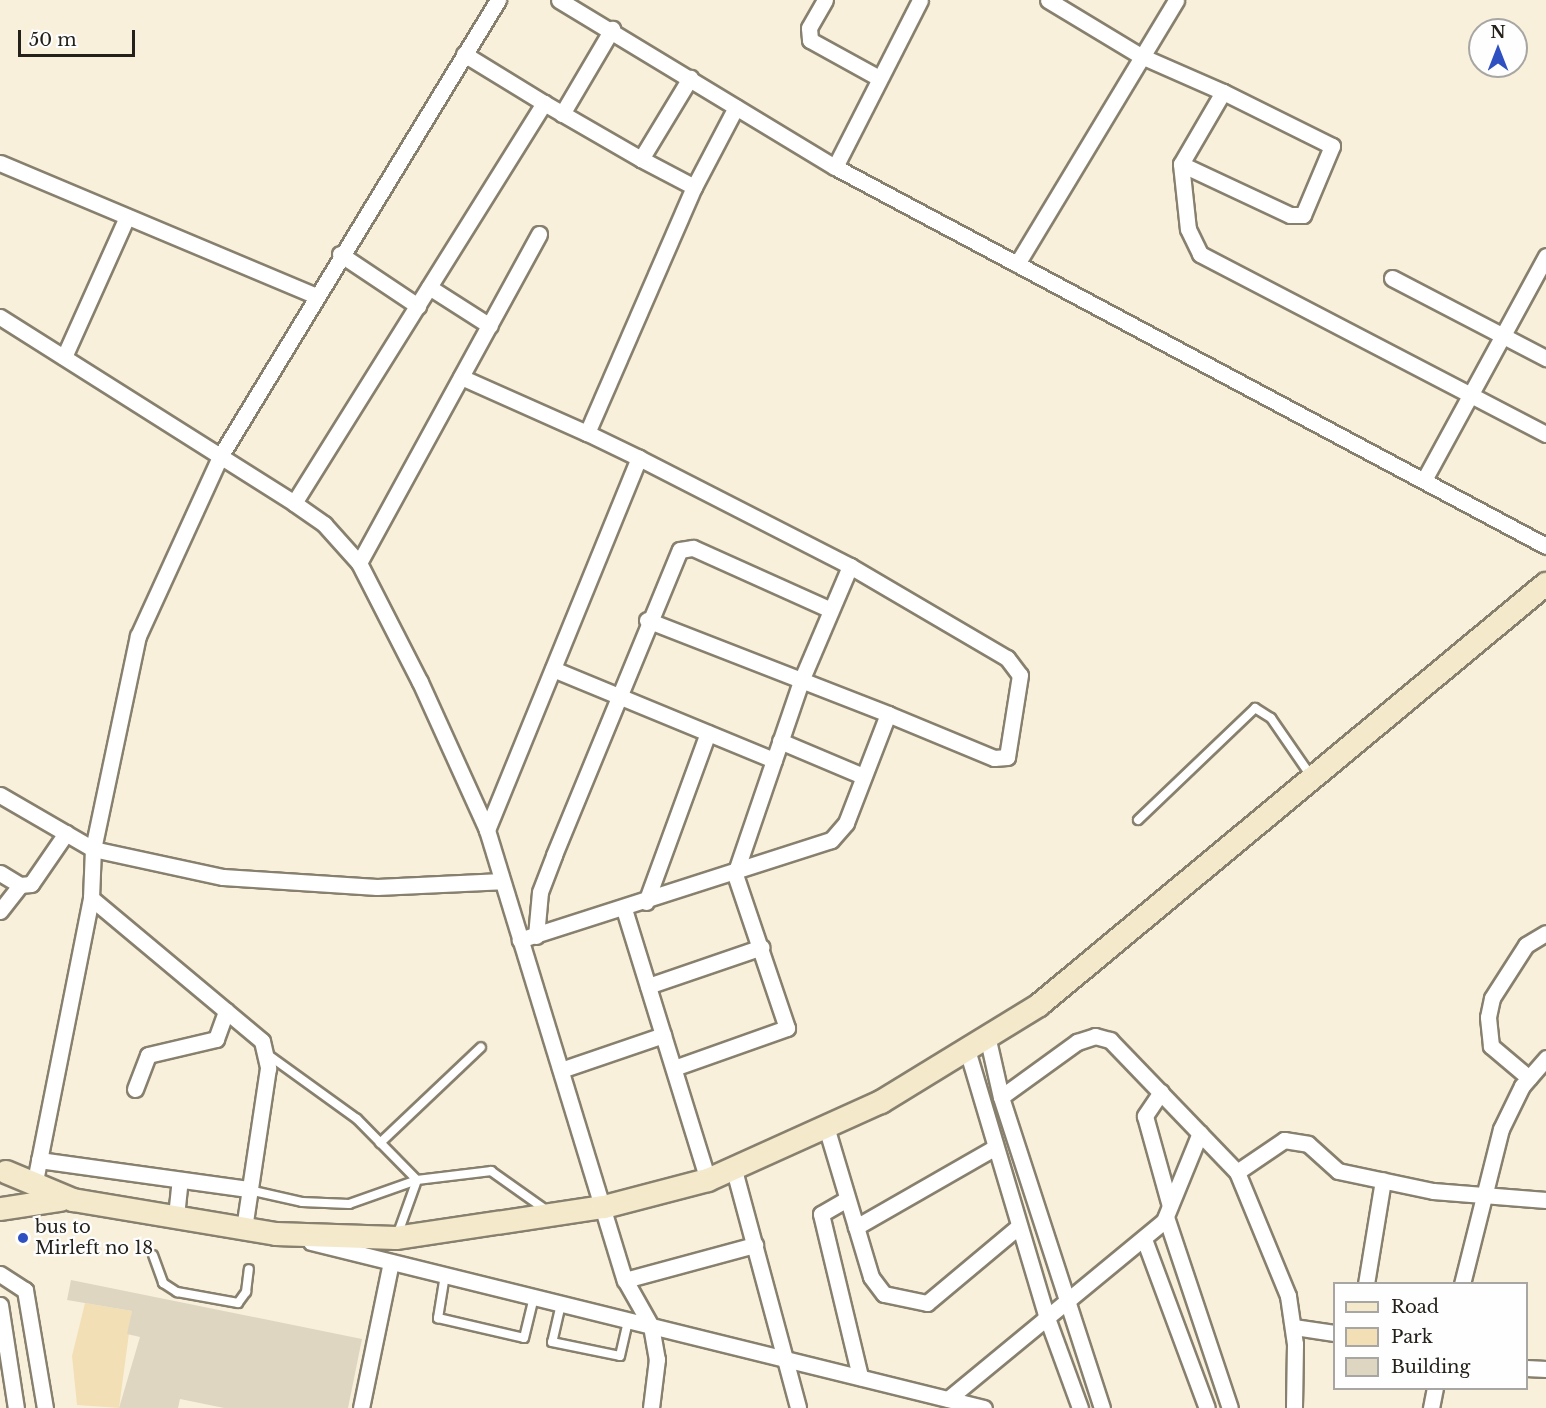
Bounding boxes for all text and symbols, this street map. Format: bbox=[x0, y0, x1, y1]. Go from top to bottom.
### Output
scale bar bbox=[21, 18, 138, 56]
north arrow bbox=[1468, 18, 1528, 78]
text: N bbox=[1490, 22, 1506, 42]
text: 50 m bbox=[29, 29, 77, 51]
place label: bus to Mirleft no 18 bbox=[35, 1217, 153, 1260]
marker: bus to Mirleft no 18 bbox=[16, 1231, 30, 1245]
legend bbox=[1333, 1282, 1528, 1390]
text: Road bbox=[1391, 1296, 1439, 1318]
text: Park bbox=[1391, 1326, 1433, 1348]
text: Building bbox=[1391, 1356, 1470, 1378]

